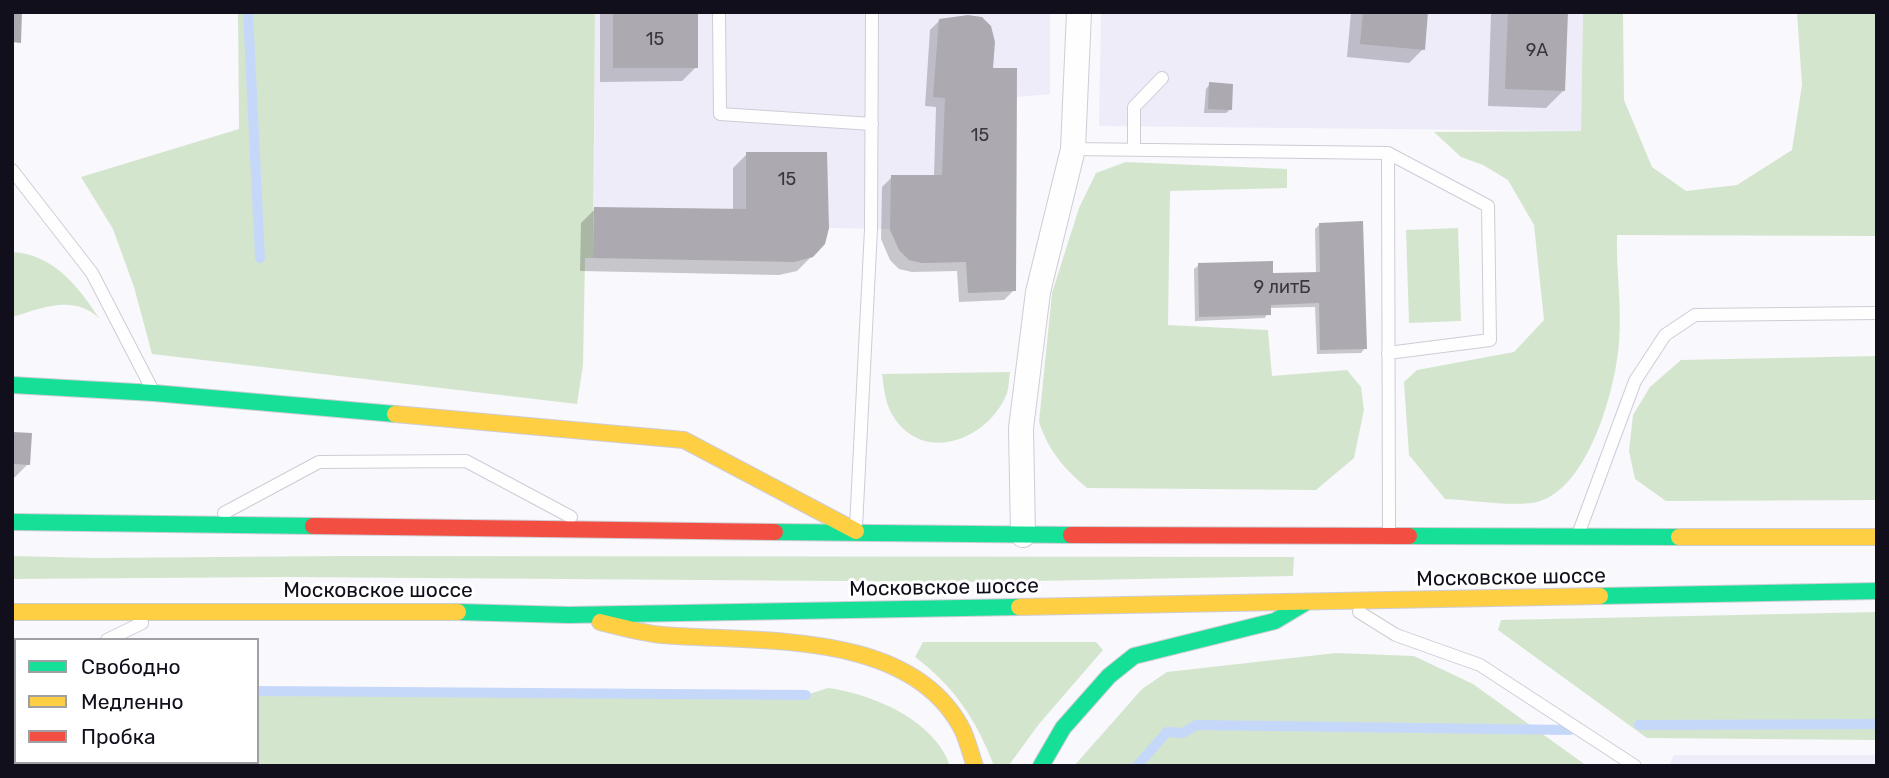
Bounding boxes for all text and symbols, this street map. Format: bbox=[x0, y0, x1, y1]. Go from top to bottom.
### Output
house number: 15 bbox=[646, 29, 664, 51]
house number: 9А bbox=[1526, 40, 1548, 62]
house number: 15 bbox=[971, 125, 989, 147]
house number: 15 bbox=[778, 169, 796, 191]
house number: 9 литБ bbox=[1253, 277, 1311, 299]
street label: Московское шоссе bbox=[1416, 564, 1606, 592]
street label: Московское шоссе bbox=[849, 574, 1039, 602]
street label: Московское шоссе bbox=[283, 578, 473, 604]
legend bbox=[14, 638, 259, 764]
text: Свободно bbox=[81, 654, 181, 679]
text: Медленно bbox=[81, 689, 184, 714]
text: Пробка bbox=[81, 724, 156, 749]

